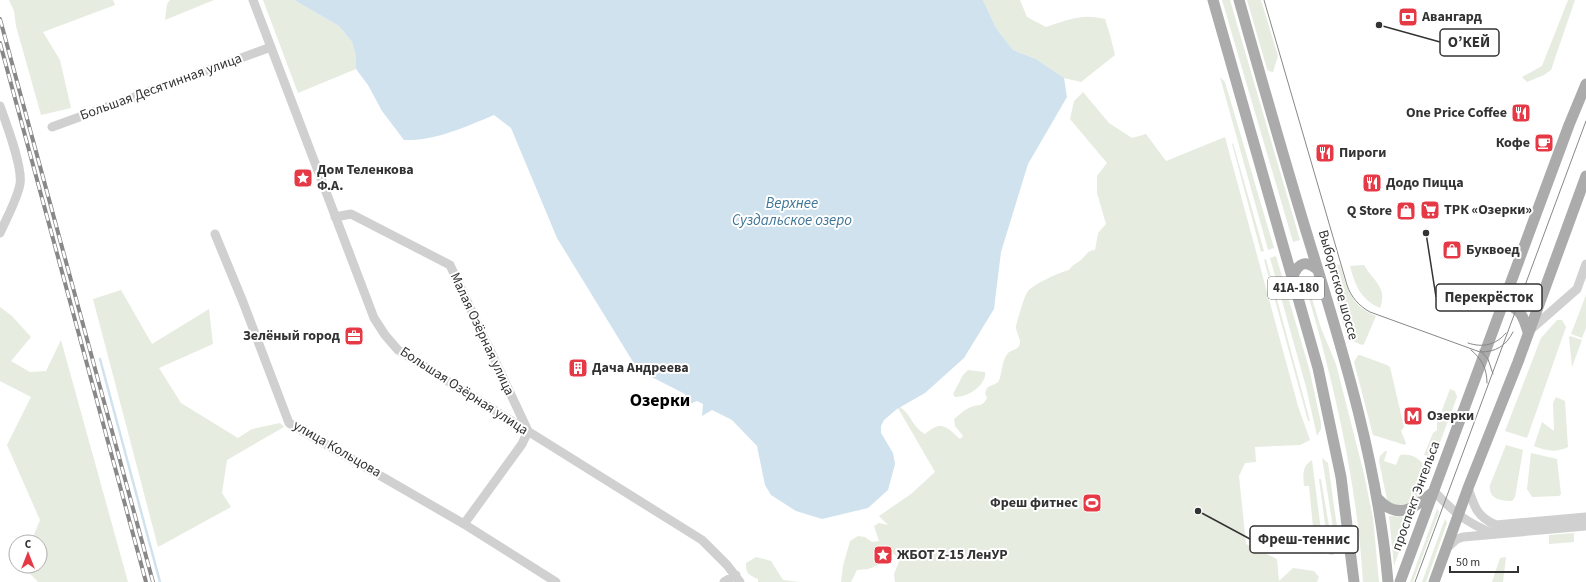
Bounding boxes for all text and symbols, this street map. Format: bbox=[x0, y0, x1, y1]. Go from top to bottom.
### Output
bank icon: Авангард bbox=[1397, 6, 1419, 28]
place label: Авангард bbox=[1421, 7, 1483, 27]
callout: О’КЕЙ bbox=[1440, 29, 1499, 56]
text: О’КЕЙ bbox=[1448, 32, 1490, 53]
street label: Большая Десятинная улица bbox=[77, 48, 245, 126]
restaurant icon: One Price Coffee bbox=[1510, 102, 1532, 124]
place label: One Price Coffee bbox=[1406, 103, 1507, 123]
cafe icon: Кофе bbox=[1533, 132, 1555, 154]
place label: Кофе bbox=[1496, 133, 1530, 153]
restaurant icon: Пироги bbox=[1314, 142, 1336, 164]
place label: Пироги bbox=[1339, 143, 1386, 163]
place label: Дом Теленкова Ф.А. bbox=[317, 160, 414, 196]
place icon: Дом Теленкова Ф.А. bbox=[292, 167, 314, 189]
restaurant icon: Додо Пицца bbox=[1361, 172, 1383, 194]
place label: Додо Пицца bbox=[1386, 173, 1464, 193]
water label: Верхнее Суздальское озеро bbox=[732, 193, 852, 231]
supermarket icon: ТРК «Озерки» bbox=[1419, 199, 1441, 221]
shop icon: Q Store bbox=[1395, 200, 1417, 222]
place label: ТРК «Озерки» bbox=[1444, 200, 1532, 220]
place label: Q Store bbox=[1347, 201, 1392, 221]
street label: Выборгское шоссе bbox=[1313, 228, 1363, 342]
shop icon: Буквоед bbox=[1441, 239, 1463, 261]
place label: Буквоед bbox=[1466, 240, 1521, 260]
street label: Малая Озёрная улица bbox=[445, 269, 519, 399]
road number: 41А-180 bbox=[1268, 277, 1324, 299]
callout: Перекрёсток bbox=[1436, 284, 1542, 311]
text: Перекрёсток bbox=[1444, 287, 1534, 308]
office icon: Зелёный город bbox=[343, 325, 365, 347]
place label: Зелёный город bbox=[243, 326, 341, 346]
street label: Большая Озёрная улица bbox=[396, 342, 532, 440]
building icon: Дача Андреева bbox=[567, 357, 589, 379]
place label: Дача Андреева bbox=[592, 358, 689, 378]
district label: Озерки bbox=[630, 388, 690, 413]
metro station icon: Озерки bbox=[1402, 405, 1424, 427]
place label: Озерки bbox=[1427, 406, 1474, 426]
street label: улица Кольцова bbox=[289, 416, 385, 482]
street label: проспект Энгельса bbox=[1387, 438, 1445, 554]
sports icon: Фреш фитнес bbox=[1081, 492, 1103, 514]
place label: Фреш фитнес bbox=[990, 493, 1078, 513]
callout: Фреш-теннис bbox=[1250, 526, 1358, 553]
text: Фреш-теннис bbox=[1258, 529, 1350, 550]
north arrow bbox=[8, 534, 48, 574]
text: С bbox=[25, 537, 32, 552]
place icon: ЖБОТ Z-15 ЛенУР bbox=[872, 544, 894, 566]
place label: ЖБОТ Z-15 ЛенУР bbox=[897, 545, 1008, 565]
scale bar bbox=[1450, 548, 1518, 574]
text: 50 m bbox=[1456, 554, 1480, 571]

